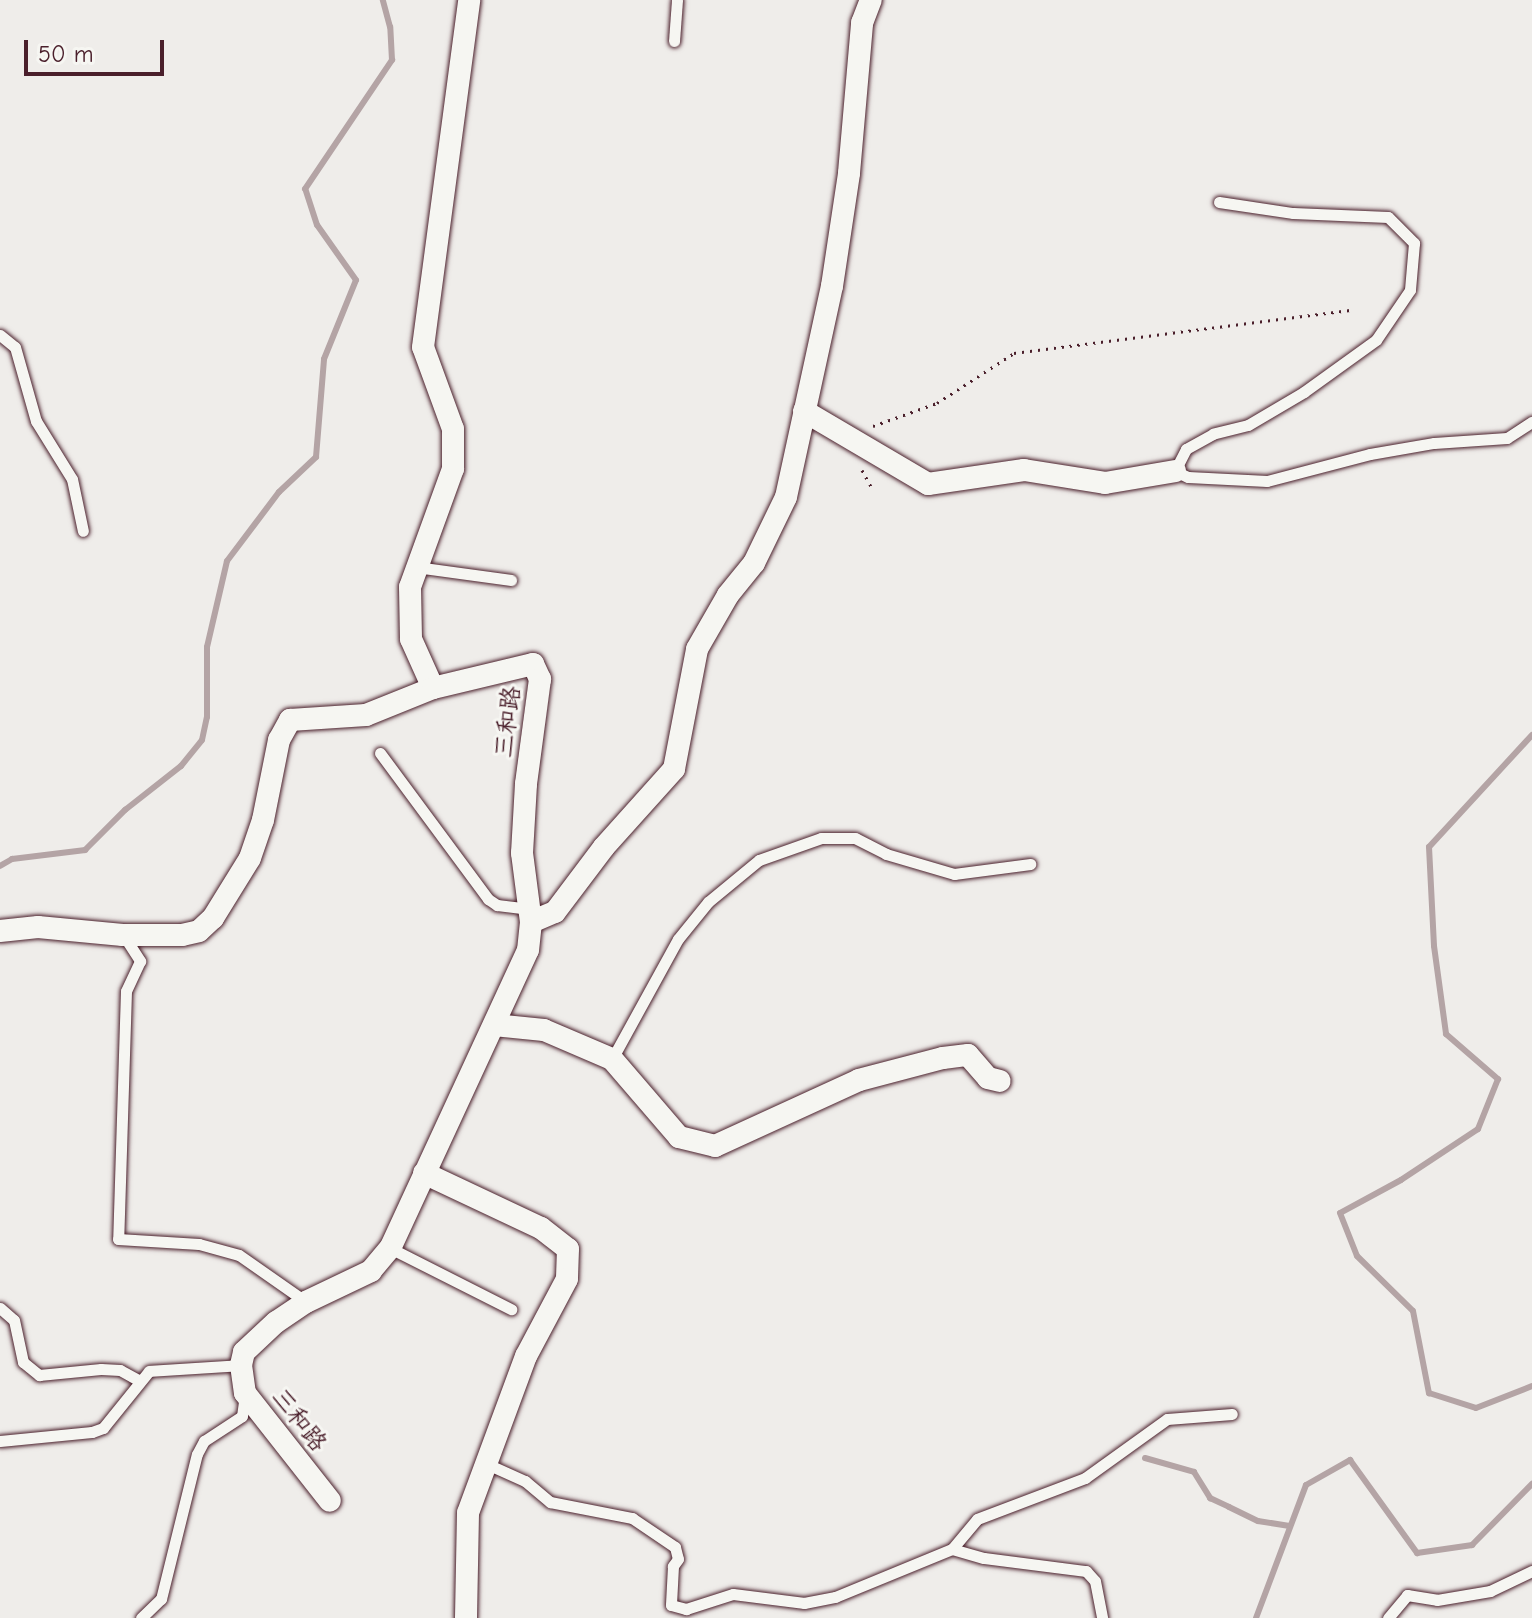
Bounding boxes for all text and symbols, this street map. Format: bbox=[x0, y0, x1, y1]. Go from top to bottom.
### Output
scale bar bbox=[28, 24, 168, 74]
text: 50 m bbox=[38, 40, 94, 68]
street label: 三和路 bbox=[489, 685, 527, 759]
street label: 三和路 bbox=[265, 1383, 333, 1457]

